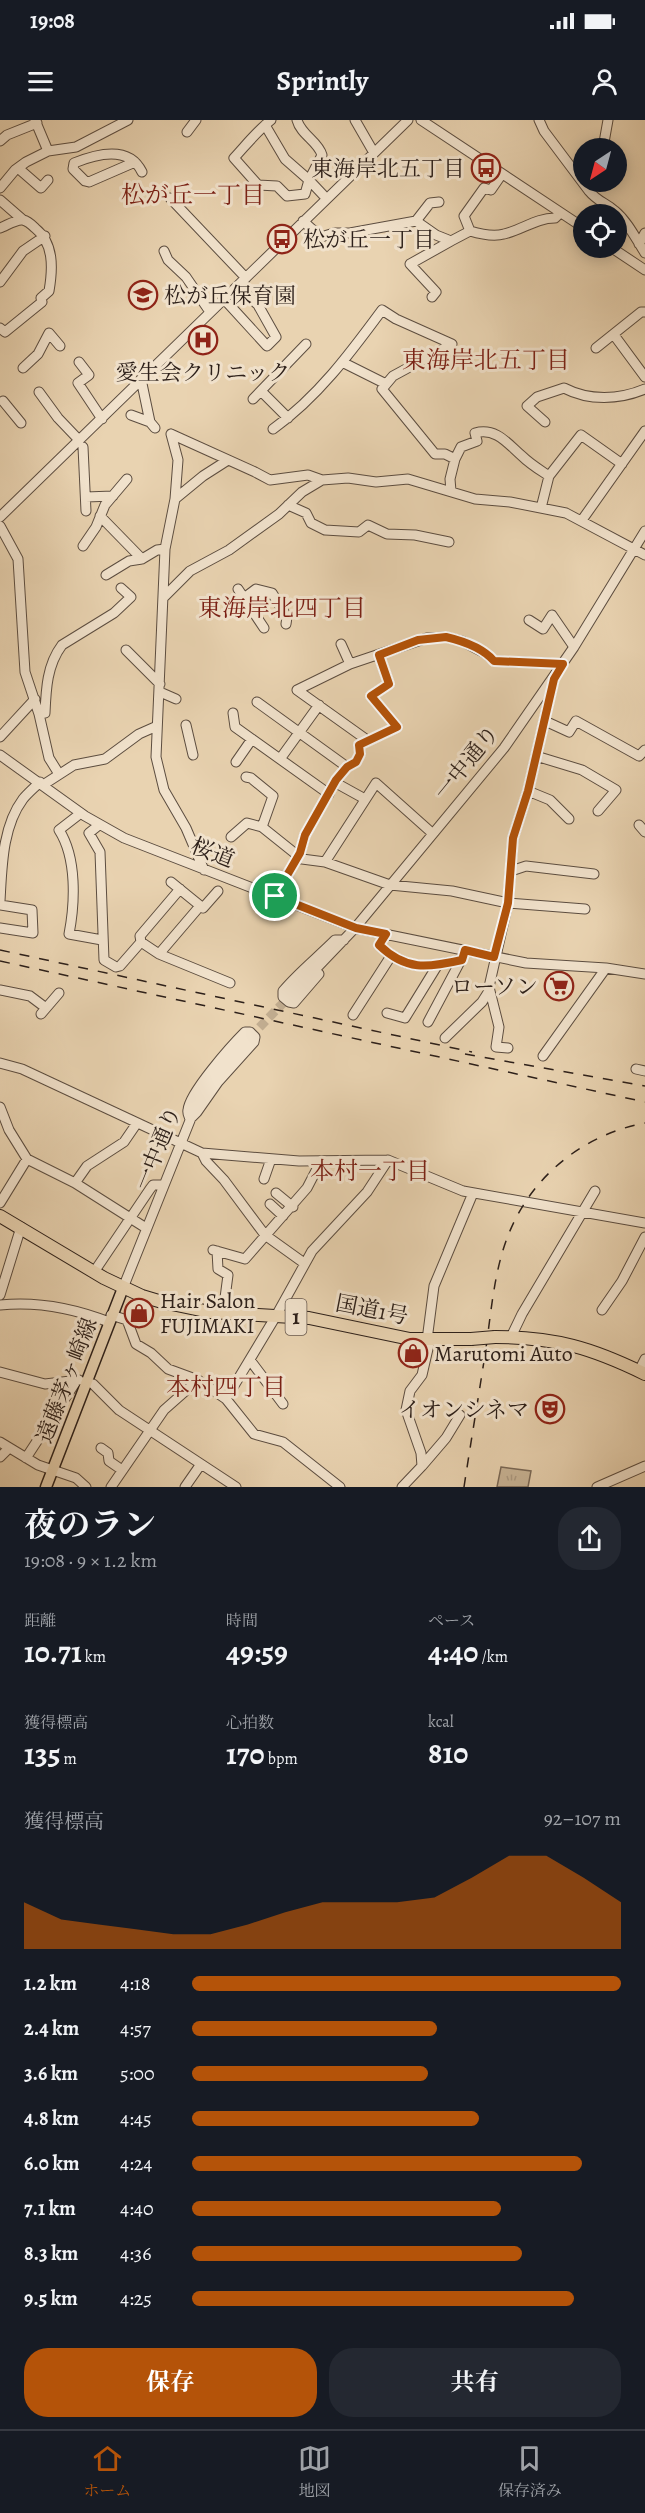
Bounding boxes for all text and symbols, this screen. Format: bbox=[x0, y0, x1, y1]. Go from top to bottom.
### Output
text: 19:08 bbox=[30, 6, 75, 36]
text: Sprintly bbox=[277, 63, 368, 99]
icon: menu bbox=[24, 65, 57, 98]
icon: person bbox=[588, 65, 621, 98]
north arrow bbox=[573, 138, 627, 192]
map controls bbox=[573, 138, 627, 258]
bus stop icon: 東海岸北五丁目 bbox=[470, 152, 502, 184]
place label: 東海岸北五丁目 bbox=[311, 154, 465, 184]
district label: 松が丘一丁目 bbox=[121, 179, 265, 211]
button: locate bbox=[573, 204, 627, 258]
bus stop icon: 松が丘一丁目 bbox=[266, 223, 298, 255]
place label: 松が丘一丁目 bbox=[303, 225, 435, 255]
school or university icon: 松が丘保育園 bbox=[127, 279, 159, 311]
place label: 松が丘保育園 bbox=[164, 281, 296, 311]
hospital icon: 愛生会クリニック bbox=[187, 324, 219, 356]
district label: 東海岸北五丁目 bbox=[402, 344, 570, 376]
place label: 愛生会クリニック bbox=[116, 358, 290, 388]
district label: 東海岸北四丁目 bbox=[198, 592, 366, 624]
street label: 一中通り bbox=[427, 719, 506, 806]
street label: 桜道 bbox=[187, 831, 239, 875]
pin bbox=[249, 870, 300, 921]
icon: arrive bbox=[258, 879, 291, 912]
supermarket icon: ローソン bbox=[543, 970, 575, 1002]
place label: ローソン bbox=[451, 972, 538, 1002]
street label: 一中通り bbox=[128, 1102, 188, 1195]
district label: 本村一丁目 bbox=[310, 1155, 430, 1187]
place label: Hair Salon FUJIMAKI bbox=[160, 1286, 255, 1341]
street label: 国道1号 bbox=[333, 1288, 411, 1332]
shop icon: Hair Salon FUJIMAKI bbox=[123, 1297, 155, 1329]
road number: 1 bbox=[286, 1299, 306, 1335]
street label: 遠藤茅ヶ崎線 bbox=[29, 1313, 105, 1447]
shop icon: Marutomi Auto bbox=[397, 1337, 429, 1369]
place label: Marutomi Auto bbox=[434, 1339, 573, 1369]
district label: 本村四丁目 bbox=[166, 1371, 286, 1403]
theatre icon: イオンシネマ bbox=[534, 1393, 566, 1425]
place label: イオンシネマ bbox=[399, 1395, 529, 1425]
text: 夜のラン bbox=[24, 1502, 156, 1547]
button: share bbox=[558, 1507, 621, 1570]
text: 19:08 · 9 × 1.2 km bbox=[24, 1547, 157, 1574]
text: 距離 bbox=[24, 1610, 56, 1632]
text: 時間 bbox=[226, 1610, 258, 1632]
text: ペース bbox=[428, 1610, 475, 1632]
text: 10.71 bbox=[24, 1632, 82, 1672]
text: 49:59 bbox=[226, 1632, 288, 1672]
text: 4:40 bbox=[428, 1632, 478, 1672]
text: km bbox=[82, 1646, 106, 1668]
text: /km bbox=[478, 1646, 508, 1668]
text: kcal bbox=[428, 1711, 454, 1733]
text: 獲得標高 bbox=[24, 1712, 88, 1734]
text: 心拍数 bbox=[226, 1712, 274, 1734]
text: 810 bbox=[428, 1733, 468, 1773]
text: 135 bbox=[24, 1734, 60, 1774]
text: 170 bbox=[226, 1734, 265, 1774]
text: m bbox=[60, 1748, 77, 1770]
text: bpm bbox=[265, 1748, 298, 1770]
text: 92–107 m bbox=[544, 1805, 621, 1832]
text: 獲得標高 bbox=[24, 1808, 104, 1835]
text: 1.2 km bbox=[24, 1970, 77, 1997]
text: 4:18 bbox=[120, 1970, 150, 1997]
text: 2.4 km bbox=[24, 2015, 79, 2042]
text: 4:57 bbox=[120, 2015, 151, 2042]
text: 3.6 km bbox=[24, 2060, 78, 2087]
text: 5:00 bbox=[120, 2060, 155, 2087]
text: 4.8 km bbox=[24, 2105, 79, 2132]
text: 4:45 bbox=[120, 2105, 151, 2132]
text: 6.0 km bbox=[24, 2150, 79, 2177]
text: 4:24 bbox=[120, 2150, 152, 2177]
text: 7.1 km bbox=[24, 2195, 76, 2222]
text: 4:40 bbox=[120, 2195, 154, 2222]
text: 8.3 km bbox=[24, 2240, 78, 2267]
text: 4:36 bbox=[120, 2240, 151, 2267]
text: 9.5 km bbox=[24, 2285, 78, 2312]
text: 4:25 bbox=[120, 2285, 152, 2312]
button: 保存 bbox=[24, 2348, 317, 2417]
button: 共有 bbox=[329, 2348, 621, 2417]
tab: ホーム bbox=[83, 2442, 131, 2502]
tab: 地図 bbox=[298, 2442, 331, 2502]
tab: 保存済み bbox=[498, 2442, 562, 2502]

